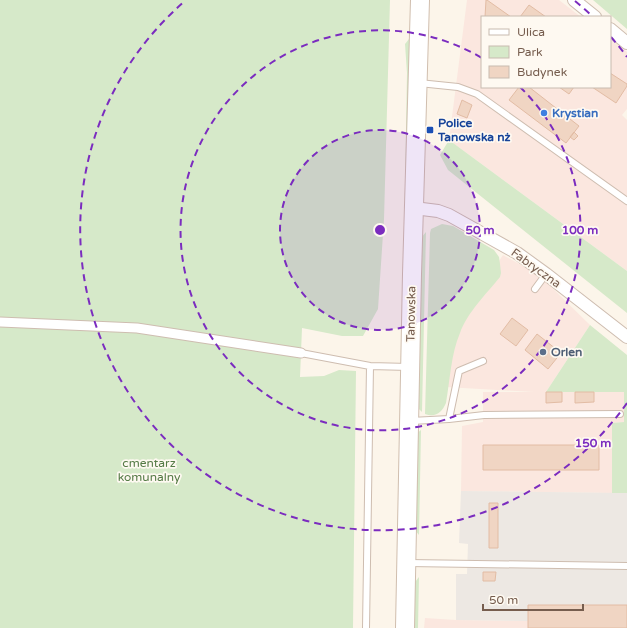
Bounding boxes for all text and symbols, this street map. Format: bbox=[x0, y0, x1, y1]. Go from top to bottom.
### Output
legend bbox=[481, 16, 611, 88]
text: Ulica bbox=[517, 25, 545, 39]
text: Park bbox=[517, 45, 543, 59]
text: Budynek bbox=[517, 65, 568, 79]
place label: Krystian bbox=[552, 106, 598, 121]
marker: Krystian bbox=[539, 108, 549, 118]
place label: Police Tanowska nż bbox=[437, 116, 510, 144]
marker: Police Tanowska nż bbox=[425, 125, 435, 135]
centre of rings bbox=[373, 223, 387, 237]
text: 50 m bbox=[465, 223, 495, 237]
text: 100 m bbox=[562, 223, 598, 237]
street label: Fabryczna bbox=[508, 245, 564, 291]
street label: Tanowska bbox=[404, 286, 418, 342]
place label: Orlen bbox=[551, 345, 582, 359]
marker: Orlen bbox=[538, 347, 548, 357]
text: 150 m bbox=[575, 436, 611, 450]
park label: cmentarz komunalny bbox=[118, 456, 181, 484]
scale bar bbox=[483, 586, 583, 612]
text: 50 m bbox=[489, 593, 518, 607]

